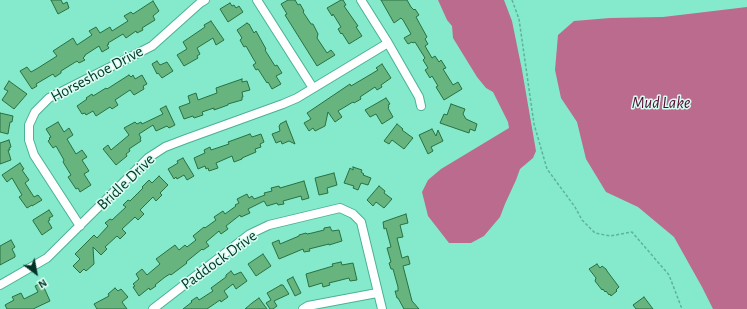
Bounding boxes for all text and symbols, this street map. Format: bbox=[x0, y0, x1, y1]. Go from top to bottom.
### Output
street label: Horseshoe Drive bbox=[47, 42, 147, 106]
water label: Mud Lake bbox=[632, 93, 690, 113]
street label: Bridle Drive bbox=[93, 150, 159, 214]
street label: Paddock Drive bbox=[177, 226, 261, 294]
north arrow bbox=[16, 253, 56, 293]
text: N bbox=[36, 277, 49, 290]

